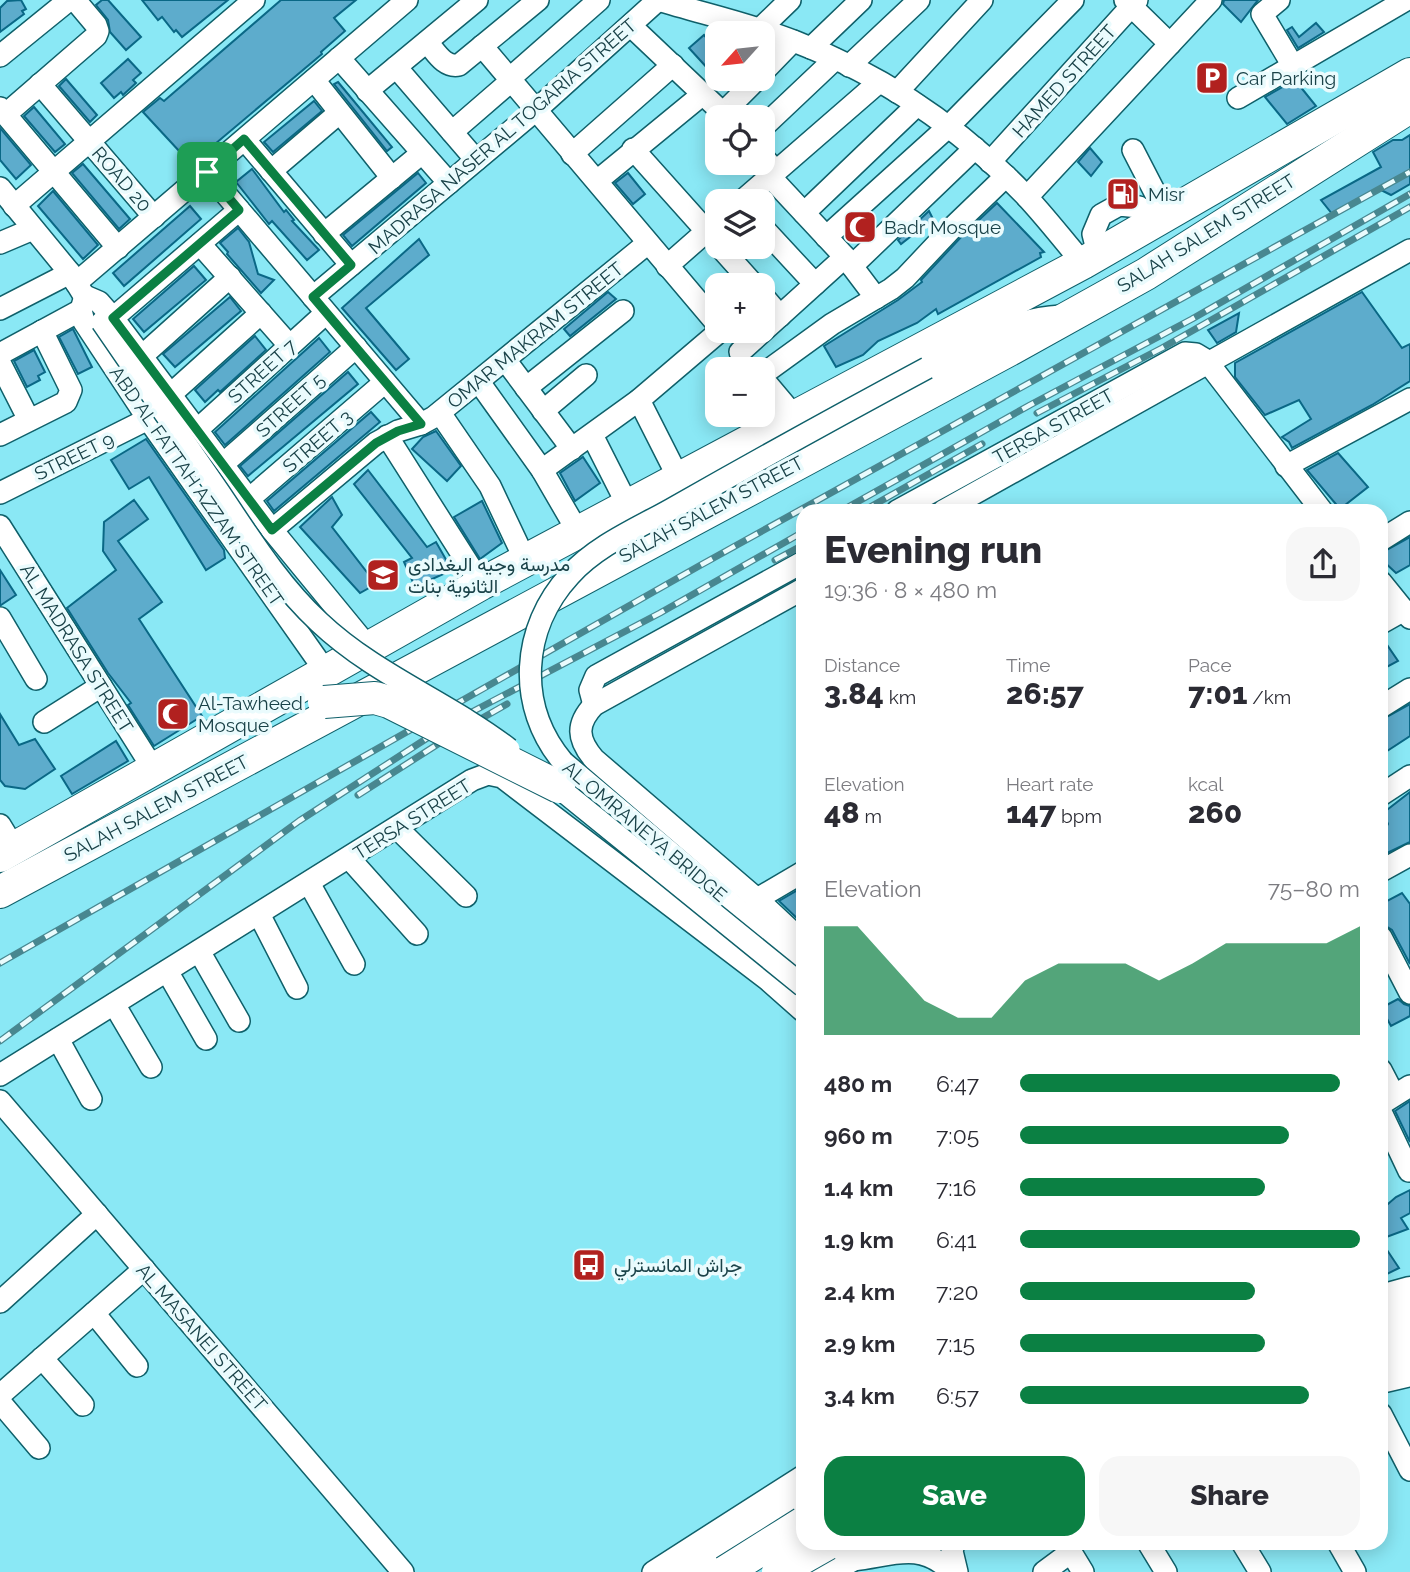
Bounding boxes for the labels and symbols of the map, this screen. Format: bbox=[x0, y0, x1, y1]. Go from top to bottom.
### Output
street label: MADRASA NASER AL TOGARIA STREET bbox=[364, 13, 641, 258]
street label: HAMED STREET bbox=[1008, 20, 1121, 142]
north arrow bbox=[705, 21, 775, 91]
parking icon: Car Parking bbox=[1193, 59, 1231, 97]
place label: Car Parking bbox=[1236, 67, 1336, 89]
street label: ROAD 20 bbox=[88, 142, 156, 216]
pin bbox=[177, 142, 237, 202]
street label: SALAH SALEM STREET bbox=[1113, 169, 1299, 297]
fuel station icon: Misr bbox=[1104, 175, 1142, 213]
place label: Misr bbox=[1148, 183, 1185, 205]
mosque icon: Badr Mosque bbox=[841, 208, 879, 246]
place label: Badr Mosque bbox=[884, 216, 1001, 238]
street label: OMAR MAKRAM STREET bbox=[443, 257, 628, 413]
street label: STREET 7 bbox=[223, 334, 301, 408]
street label: ABD AL FATTAH AZZAM STREET bbox=[106, 362, 289, 610]
street label: STREET 5 bbox=[251, 368, 329, 442]
street label: TERSA STREET bbox=[989, 384, 1117, 468]
street label: STREET 3 bbox=[278, 405, 356, 477]
street label: STREET 9 bbox=[31, 427, 117, 485]
street label: SALAH SALEM STREET bbox=[615, 451, 807, 567]
place label: مدرسة وجيه البغدادى الثانوية بنات bbox=[408, 553, 570, 598]
school or university icon: مدرسة وجيه البغدادى الثانوية بنات bbox=[364, 556, 402, 594]
street label: AL MADRASA STREET bbox=[16, 560, 138, 737]
place label: Al-Tawheed Mosque bbox=[198, 692, 303, 736]
mosque icon: Al-Tawheed Mosque bbox=[154, 695, 192, 733]
street label: SALAH SALEM STREET bbox=[60, 750, 252, 866]
street label: AL OMRANEYA BRIDGE bbox=[559, 756, 731, 906]
street label: TERSA STREET bbox=[349, 774, 475, 864]
bus stop icon: جراش المانسترلي bbox=[570, 1246, 608, 1284]
place label: جراش المانسترلي bbox=[614, 1254, 742, 1281]
street label: AL MASANEI STREET bbox=[132, 1259, 272, 1415]

